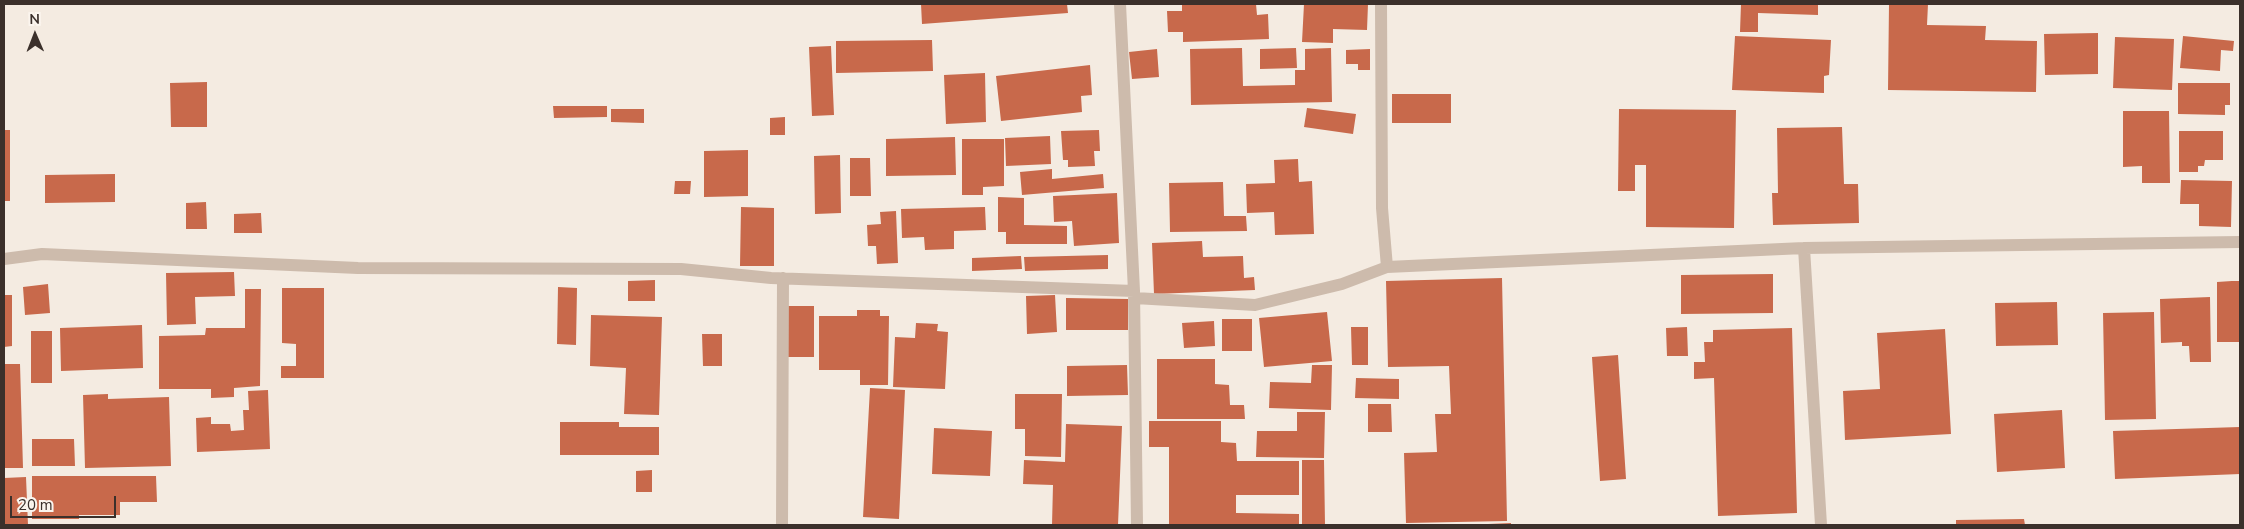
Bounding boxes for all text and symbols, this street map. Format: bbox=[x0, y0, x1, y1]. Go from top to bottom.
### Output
north arrow bbox=[10, 10, 60, 60]
text: N bbox=[29, 10, 40, 29]
scale bar bbox=[12, 486, 119, 518]
text: 20 m bbox=[18, 495, 53, 515]

